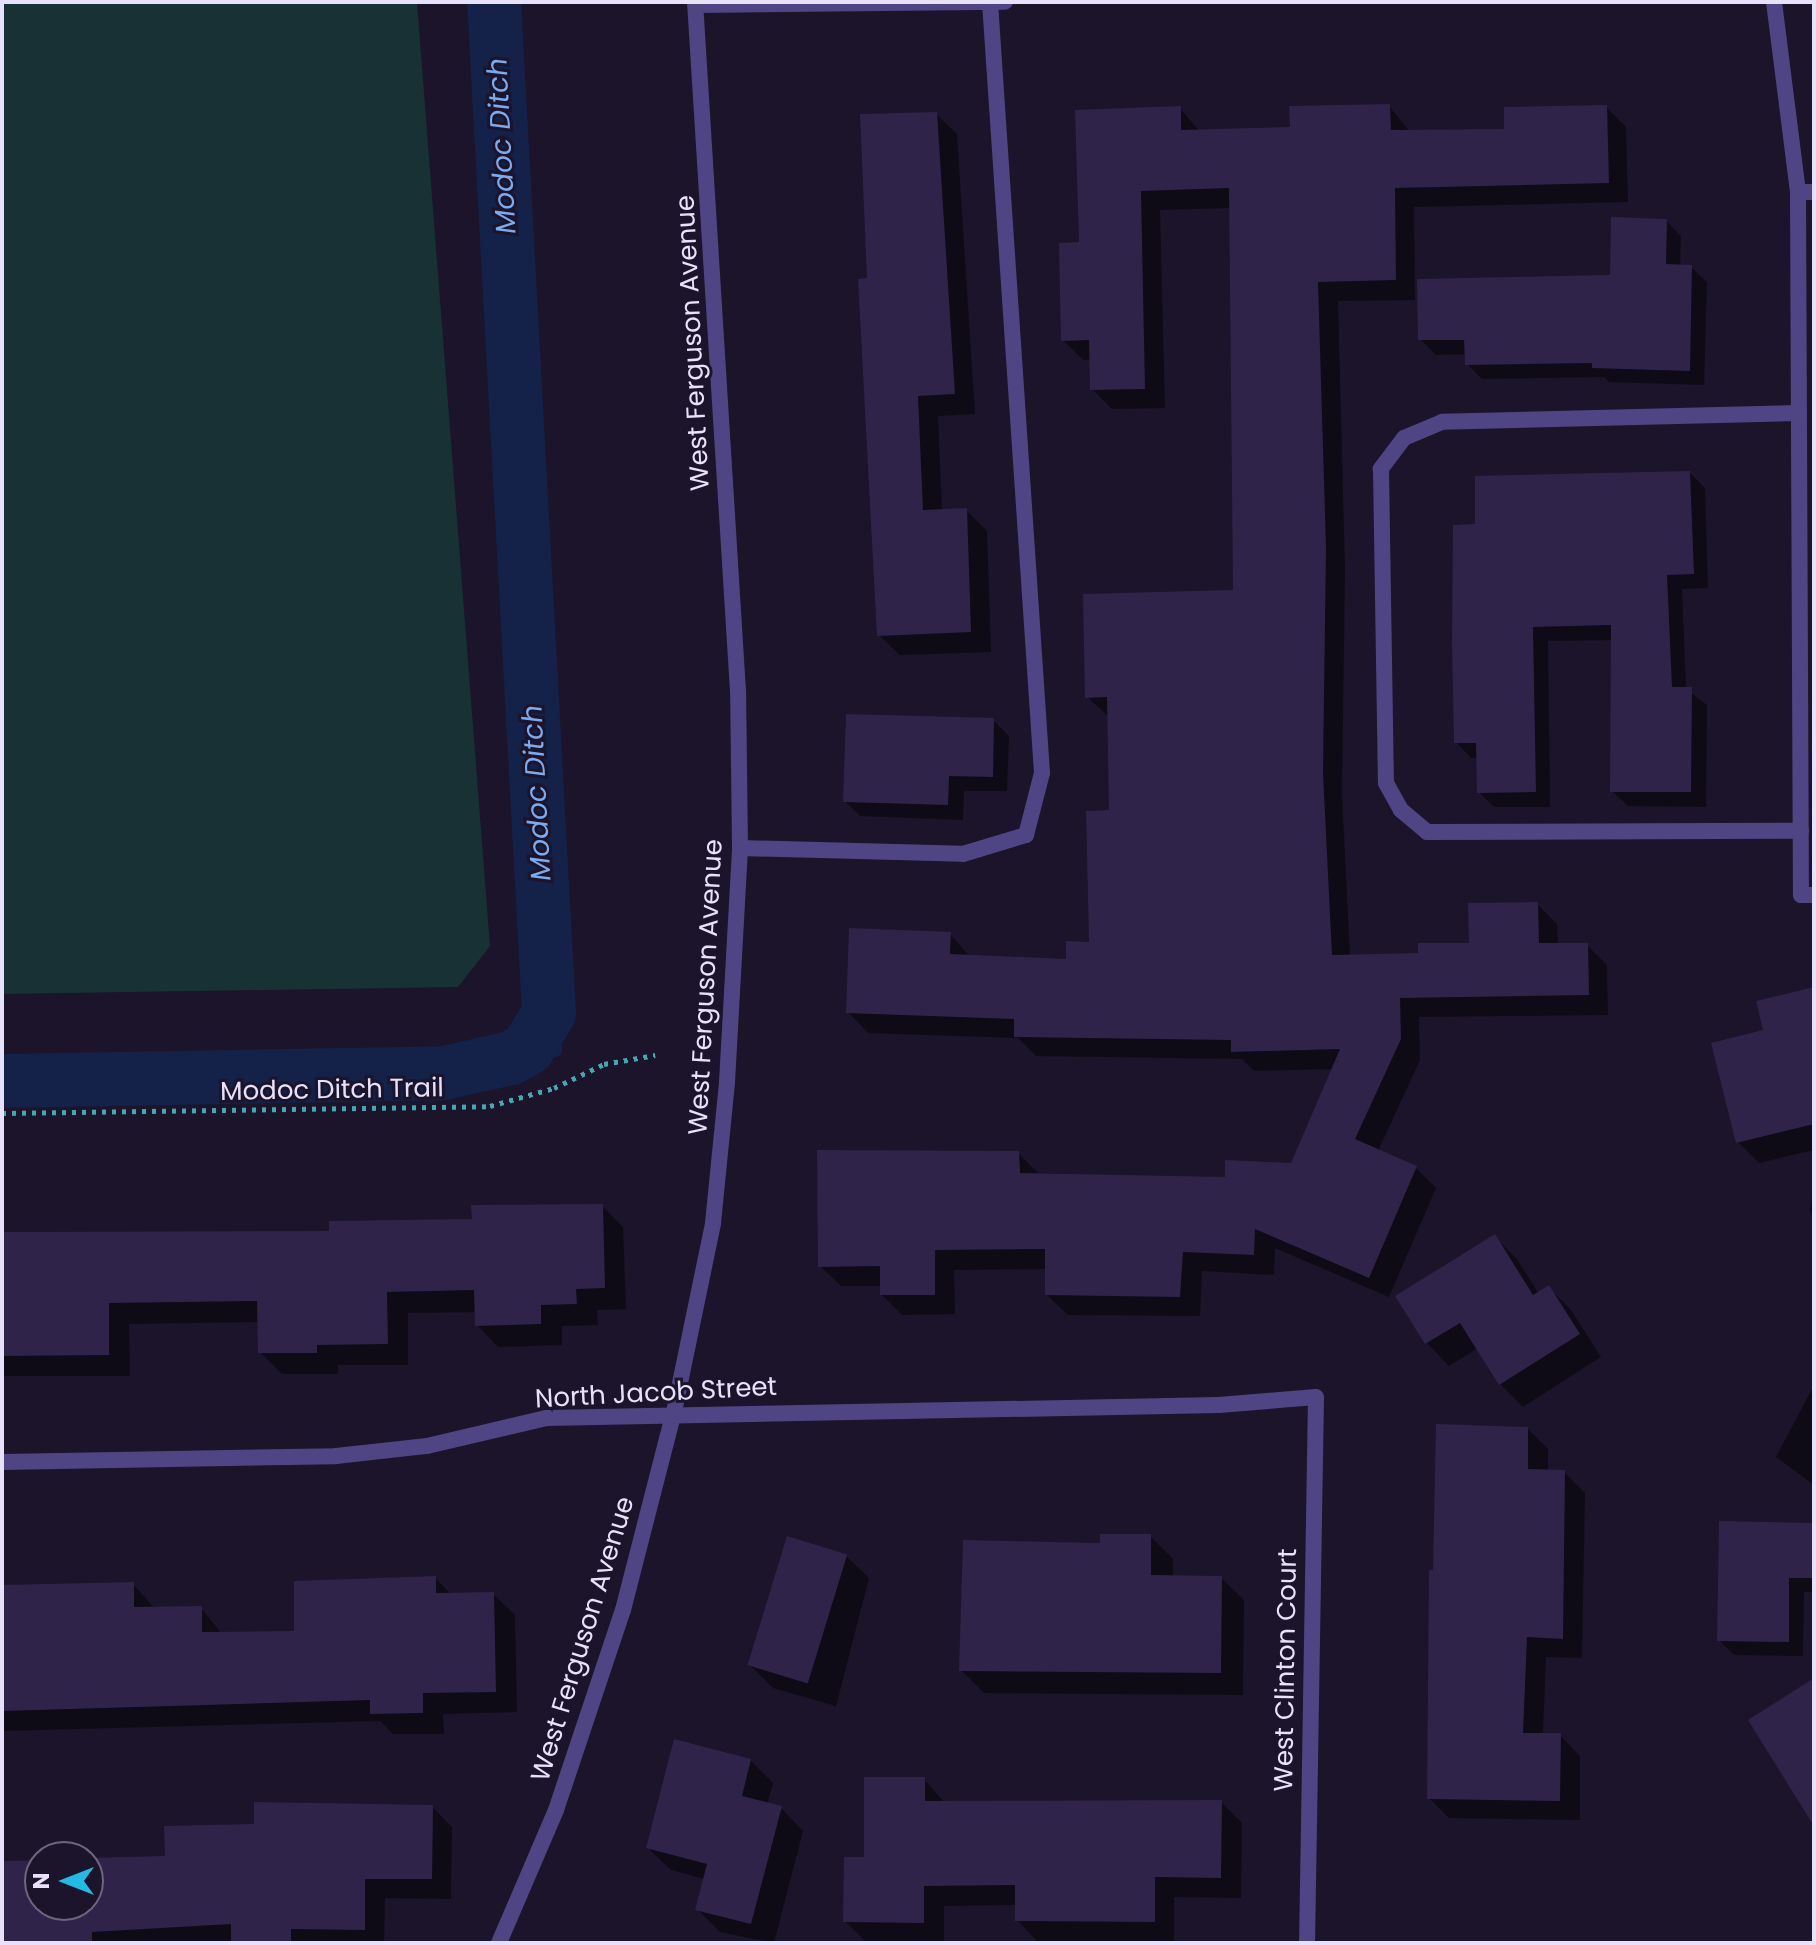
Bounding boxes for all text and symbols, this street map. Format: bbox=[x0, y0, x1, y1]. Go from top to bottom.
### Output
water label: Modoc Ditch bbox=[481, 57, 523, 235]
street label: West Ferguson Avenue bbox=[670, 194, 716, 492]
water label: Modoc Ditch bbox=[516, 704, 558, 882]
street label: West Ferguson Avenue bbox=[683, 838, 729, 1136]
street label: Modoc Ditch Trail bbox=[220, 1072, 444, 1108]
street label: North Jacob Street bbox=[534, 1371, 778, 1415]
street label: West Ferguson Avenue bbox=[525, 1493, 641, 1785]
street label: West Clinton Court bbox=[1268, 1548, 1304, 1792]
north arrow bbox=[24, 1841, 104, 1921]
text: N bbox=[26, 1873, 57, 1889]

